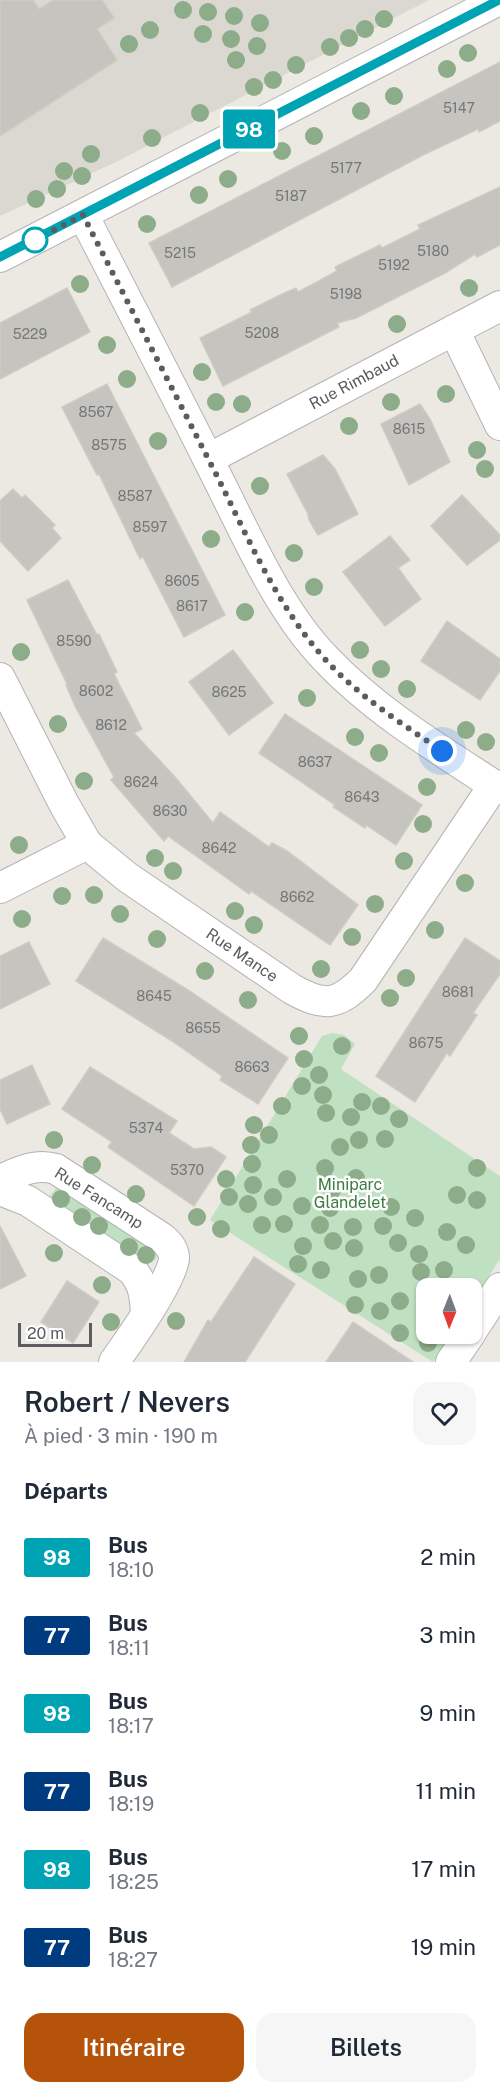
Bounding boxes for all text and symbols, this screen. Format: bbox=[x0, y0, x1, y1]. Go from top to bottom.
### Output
house number: 5147 bbox=[443, 100, 475, 116]
line badge: 98 bbox=[222, 110, 276, 148]
text: 98 bbox=[235, 117, 263, 142]
house number: 5177 bbox=[330, 160, 362, 176]
house number: 5187 bbox=[275, 188, 307, 204]
unlabelled marker bbox=[22, 227, 48, 253]
house number: 5180 bbox=[417, 243, 449, 259]
house number: 5215 bbox=[164, 245, 196, 261]
house number: 5192 bbox=[378, 257, 410, 273]
house number: 5198 bbox=[330, 286, 362, 302]
house number: 5208 bbox=[245, 325, 279, 341]
house number: 5229 bbox=[13, 326, 47, 342]
street label: Rue Rimbaud bbox=[306, 350, 402, 414]
house number: 8567 bbox=[79, 404, 113, 420]
house number: 8615 bbox=[393, 421, 425, 437]
house number: 8575 bbox=[91, 437, 127, 453]
house number: 8587 bbox=[117, 488, 153, 504]
house number: 8597 bbox=[133, 519, 167, 535]
house number: 8605 bbox=[164, 573, 200, 589]
house number: 8617 bbox=[176, 598, 208, 614]
house number: 8590 bbox=[56, 633, 92, 649]
house number: 8602 bbox=[79, 683, 113, 699]
house number: 8625 bbox=[212, 684, 247, 700]
house number: 8612 bbox=[95, 717, 127, 733]
your location bbox=[427, 736, 457, 766]
house number: 8637 bbox=[298, 754, 332, 770]
house number: 8624 bbox=[124, 774, 159, 790]
house number: 8643 bbox=[344, 789, 380, 805]
house number: 8630 bbox=[153, 803, 187, 819]
house number: 8642 bbox=[202, 840, 236, 856]
house number: 8662 bbox=[280, 889, 314, 905]
street label: Rue Mance bbox=[202, 924, 282, 986]
house number: 8681 bbox=[442, 984, 474, 1000]
house number: 8645 bbox=[136, 988, 172, 1004]
house number: 8655 bbox=[185, 1020, 221, 1036]
house number: 8675 bbox=[409, 1035, 443, 1051]
house number: 8663 bbox=[234, 1059, 270, 1075]
house number: 5374 bbox=[129, 1120, 163, 1136]
house number: 5370 bbox=[170, 1162, 204, 1178]
street label: Rue Fancamp bbox=[51, 1163, 147, 1233]
park label: Miniparc Glandelet bbox=[314, 1175, 386, 1212]
north arrow bbox=[416, 1278, 482, 1344]
map controls bbox=[416, 1278, 482, 1344]
scale bar bbox=[18, 1320, 92, 1348]
text: 20 m bbox=[27, 1324, 64, 1343]
button: heart bbox=[413, 1382, 476, 1445]
text: Robert / Nevers bbox=[24, 1385, 230, 1418]
text: À pied · 3 min · 190 m bbox=[24, 1424, 218, 1448]
text: Départs bbox=[24, 1478, 108, 1504]
text: Bus bbox=[108, 1532, 148, 1558]
text: 2 min bbox=[420, 1544, 476, 1570]
text: 98 bbox=[43, 1545, 71, 1570]
text: 18:10 bbox=[108, 1558, 154, 1582]
text: Bus bbox=[108, 1610, 148, 1636]
text: 3 min bbox=[419, 1622, 476, 1648]
text: 77 bbox=[44, 1623, 70, 1648]
text: 18:11 bbox=[108, 1636, 150, 1660]
text: Bus bbox=[108, 1688, 148, 1714]
text: 9 min bbox=[420, 1700, 476, 1726]
text: 98 bbox=[43, 1701, 71, 1726]
text: 18:17 bbox=[108, 1714, 154, 1738]
text: Bus bbox=[108, 1766, 148, 1792]
text: 11 min bbox=[415, 1778, 476, 1804]
text: 77 bbox=[44, 1779, 70, 1804]
text: 18:19 bbox=[108, 1792, 154, 1816]
text: Bus bbox=[108, 1844, 148, 1870]
text: 17 min bbox=[411, 1856, 476, 1882]
text: 98 bbox=[43, 1857, 71, 1882]
text: 18:25 bbox=[108, 1870, 159, 1894]
text: Bus bbox=[108, 1922, 148, 1948]
text: 19 min bbox=[411, 1934, 476, 1960]
text: 77 bbox=[44, 1935, 70, 1960]
text: 18:27 bbox=[108, 1948, 158, 1972]
button: Itinéraire bbox=[24, 2013, 244, 2082]
button: Billets bbox=[256, 2013, 476, 2082]

